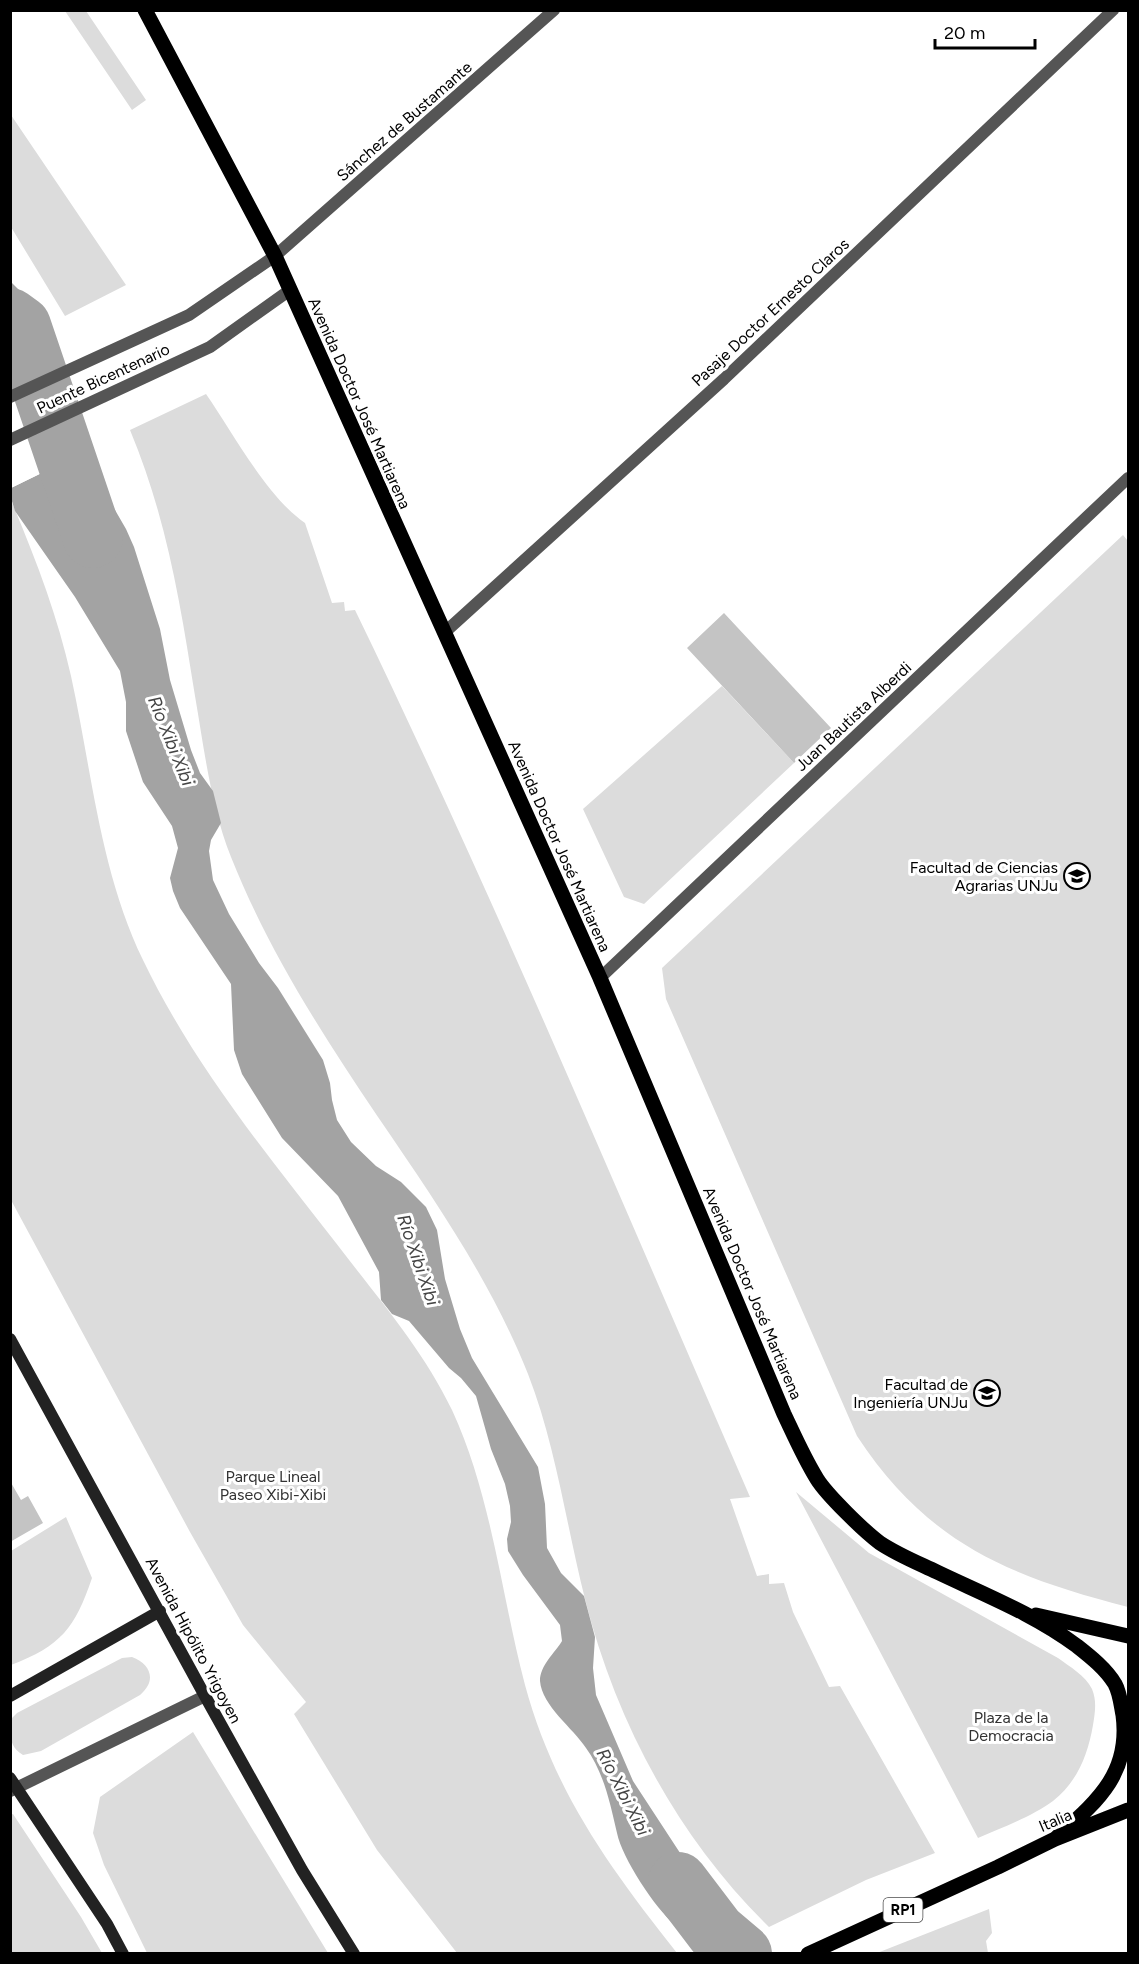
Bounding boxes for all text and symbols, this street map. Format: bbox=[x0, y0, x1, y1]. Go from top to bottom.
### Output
scale bar bbox=[935, 12, 1036, 50]
text: 20 m bbox=[944, 22, 985, 44]
street label: Sánchez de Bustamante bbox=[333, 57, 476, 185]
street label: Pasaje Doctor Ernesto Claros bbox=[688, 234, 853, 390]
street label: Avenida Doctor José Martiarena bbox=[304, 295, 415, 512]
street label: Puente Bicentenario bbox=[34, 339, 173, 418]
street label: Juan Bautista Alberdi bbox=[792, 658, 915, 775]
water label: Río Xibi Xibi bbox=[143, 693, 199, 790]
street label: Avenida Doctor José Martiarena bbox=[504, 738, 615, 955]
place label: Facultad de Ciencias Agrarias UNJu bbox=[910, 858, 1058, 895]
school or university icon: Facultad de Ciencias Agrarias UNJu bbox=[1062, 861, 1092, 891]
street label: Avenida Doctor José Martiarena bbox=[699, 1184, 806, 1402]
water label: Río Xibi Xibi bbox=[392, 1212, 444, 1309]
place label: Facultad de Ingeniería UNJu bbox=[853, 1375, 968, 1412]
school or university icon: Facultad de Ingeniería UNJu bbox=[972, 1378, 1002, 1408]
park label: Parque Lineal Paseo Xibi-Xibi bbox=[220, 1467, 326, 1504]
street label: Avenida Hipólito Yrigoyen bbox=[142, 1554, 245, 1727]
park label: Plaza de la Democracia bbox=[968, 1708, 1054, 1745]
water label: Río Xibi Xibi bbox=[592, 1745, 655, 1840]
street label: Italia bbox=[1036, 1805, 1075, 1836]
road number: RP1 bbox=[884, 1898, 922, 1922]

